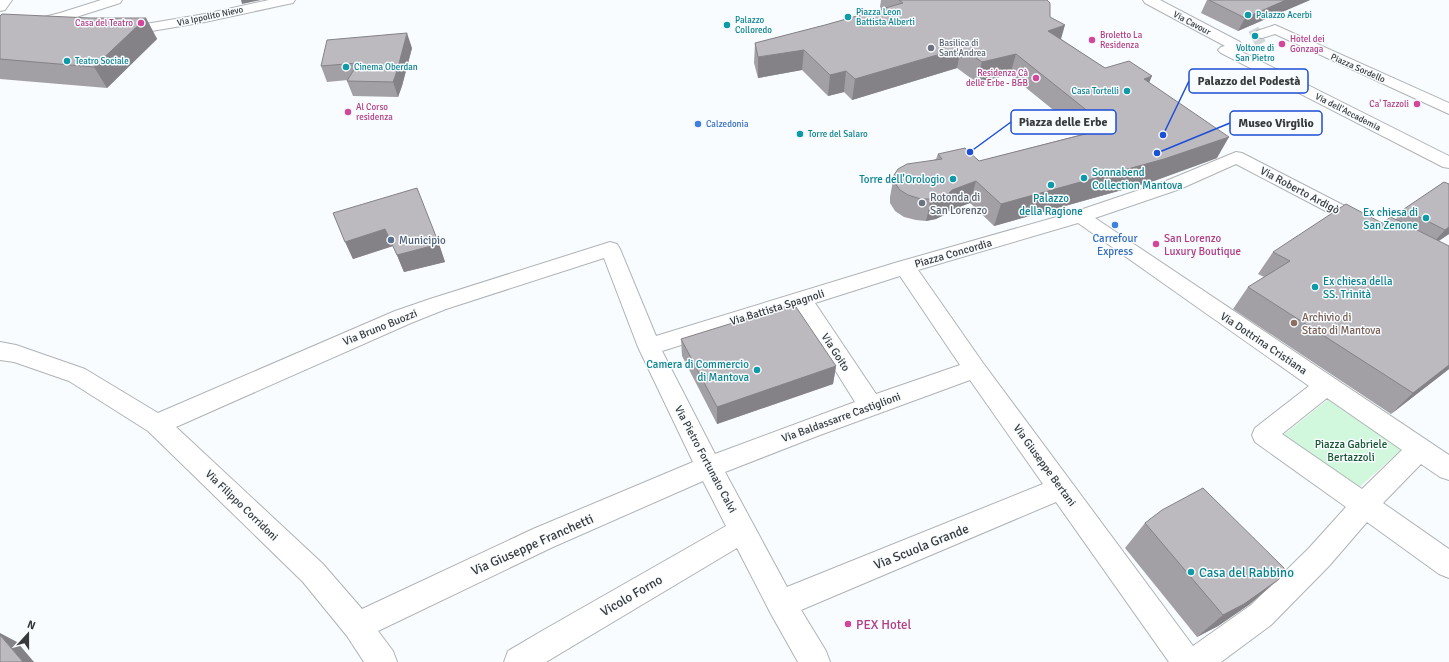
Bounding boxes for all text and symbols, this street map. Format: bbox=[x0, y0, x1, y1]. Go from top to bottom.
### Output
street label: Via Ippolito Nievo bbox=[176, 4, 244, 29]
place label: Piazza Leon Battista Alberti bbox=[856, 7, 915, 28]
street label: Via Cavour bbox=[1171, 9, 1213, 38]
marker: Palazzo Acerbi bbox=[1243, 10, 1253, 20]
place label: Palazzo Acerbi bbox=[1256, 10, 1312, 21]
marker: Piazza Leon Battista Alberti bbox=[843, 12, 853, 22]
place label: Palazzo Colloredo bbox=[735, 15, 772, 36]
place label: Casa del Teatro bbox=[75, 18, 133, 29]
marker: Casa del Teatro bbox=[136, 18, 146, 28]
marker: Palazzo Colloredo bbox=[722, 20, 732, 30]
place label: Broletto La Residenza bbox=[1100, 30, 1143, 51]
marker: Voltone di San Pietro bbox=[1250, 31, 1260, 41]
place label: Hotel dei Gonzaga bbox=[1290, 34, 1325, 55]
marker: Broletto La Residenza bbox=[1087, 35, 1097, 45]
place label: Basilica di Sant'Andrea bbox=[939, 38, 986, 59]
marker: Hotel dei Gonzaga bbox=[1277, 39, 1287, 49]
marker: Basilica di Sant'Andrea bbox=[926, 43, 936, 53]
place label: Voltone di San Pietro bbox=[1235, 43, 1275, 64]
street label: Piazza Sordello bbox=[1329, 52, 1387, 86]
marker: Teatro Sociale bbox=[62, 56, 72, 66]
place label: Teatro Sociale bbox=[75, 56, 129, 67]
marker: Cinema Oberdan bbox=[341, 62, 351, 72]
place label: Cinema Oberdan bbox=[354, 62, 418, 73]
place label: Residenza Cà delle Erbe - B&B bbox=[966, 68, 1028, 89]
callout: Palazzo del Podestà bbox=[1189, 69, 1308, 93]
marker: Residenza Cà delle Erbe - B&B bbox=[1031, 73, 1041, 83]
text: Palazzo del Podestà bbox=[1198, 74, 1300, 89]
place label: Casa Tortelli bbox=[1072, 86, 1119, 97]
marker: Casa Tortelli bbox=[1122, 86, 1132, 96]
street label: Via dell'Accademia bbox=[1313, 91, 1383, 134]
place label: Ca' Tazzoli bbox=[1369, 99, 1409, 110]
marker: Ca' Tazzoli bbox=[1412, 99, 1422, 109]
place label: Al Corso residenza bbox=[356, 102, 393, 123]
marker: Al Corso residenza bbox=[343, 107, 353, 117]
callout: Piazza delle Erbe bbox=[1011, 110, 1116, 134]
callout: Museo Virgilio bbox=[1230, 111, 1322, 135]
text: Piazza delle Erbe bbox=[1019, 115, 1107, 130]
text: Museo Virgilio bbox=[1238, 116, 1314, 131]
marker: Calzedonia bbox=[693, 119, 703, 129]
place label: Calzedonia bbox=[706, 119, 749, 130]
marker: Torre del Salaro bbox=[795, 129, 805, 139]
place label: Torre del Salaro bbox=[808, 129, 868, 140]
street label: Via Roberto Ardigò bbox=[1258, 164, 1342, 217]
place label: Sonnabend Collection Mantova bbox=[1092, 166, 1183, 192]
place label: Torre dell'Orologio bbox=[859, 173, 945, 186]
marker: Sonnabend Collection Mantova bbox=[1079, 173, 1089, 183]
marker: Torre dell'Orologio bbox=[948, 174, 958, 184]
marker: Palazzo della Ragione bbox=[1046, 180, 1056, 190]
place label: Rotonda di San Lorenzo bbox=[930, 191, 987, 217]
place label: Palazzo della Ragione bbox=[1019, 192, 1083, 218]
marker: Rotonda di San Lorenzo bbox=[917, 198, 927, 208]
place label: Ex chiesa di San Zenone bbox=[1363, 206, 1418, 232]
marker: Ex chiesa di San Zenone bbox=[1421, 213, 1431, 223]
marker: Carrefour Express bbox=[1110, 220, 1120, 230]
place label: Carrefour Express bbox=[1093, 232, 1137, 258]
place label: San Lorenzo Luxury Boutique bbox=[1164, 232, 1241, 258]
place label: Municipio bbox=[399, 234, 446, 247]
marker: Municipio bbox=[386, 235, 396, 245]
street label: Piazza Concordia bbox=[913, 236, 994, 271]
marker: San Lorenzo Luxury Boutique bbox=[1151, 239, 1161, 249]
place label: Ex chiesa della SS. Trinità bbox=[1323, 275, 1393, 301]
marker: Ex chiesa della SS. Trinità bbox=[1310, 282, 1320, 292]
street label: Via Battista Spagnoli bbox=[728, 287, 826, 328]
street label: Via Bruno Buozzi bbox=[341, 307, 419, 348]
street label: Via Dottrina Cristiana bbox=[1218, 310, 1310, 377]
place label: Archivio di Stato di Mantova bbox=[1302, 311, 1381, 337]
marker: Archivio di Stato di Mantova bbox=[1289, 318, 1299, 328]
street label: Via Goito bbox=[819, 331, 853, 374]
place label: Camera di Commercio di Mantova bbox=[646, 358, 749, 384]
marker: Camera di Commercio di Mantova bbox=[752, 365, 762, 375]
street label: Via Baldassarre Castiglioni bbox=[780, 390, 902, 445]
street label: Via Pietro Fortunato Calvi bbox=[672, 403, 739, 515]
street label: Via Giuseppe Bertani bbox=[1010, 422, 1079, 509]
park label: Piazza Gabriele Bertazzoli bbox=[1315, 438, 1387, 464]
street label: Via Filippo Corridoni bbox=[203, 467, 281, 543]
street label: Via Giuseppe Franchetti bbox=[469, 511, 596, 579]
street label: Via Scuola Grande bbox=[872, 521, 971, 573]
place label: Casa del Rabbino bbox=[1199, 565, 1294, 581]
marker: Casa del Rabbino bbox=[1186, 567, 1196, 577]
street label: Vicolo Forno bbox=[598, 572, 666, 620]
north arrow bbox=[8, 614, 48, 654]
place label: PEX Hotel bbox=[856, 617, 912, 633]
text: N bbox=[26, 618, 37, 633]
marker: PEX Hotel bbox=[843, 619, 853, 629]

